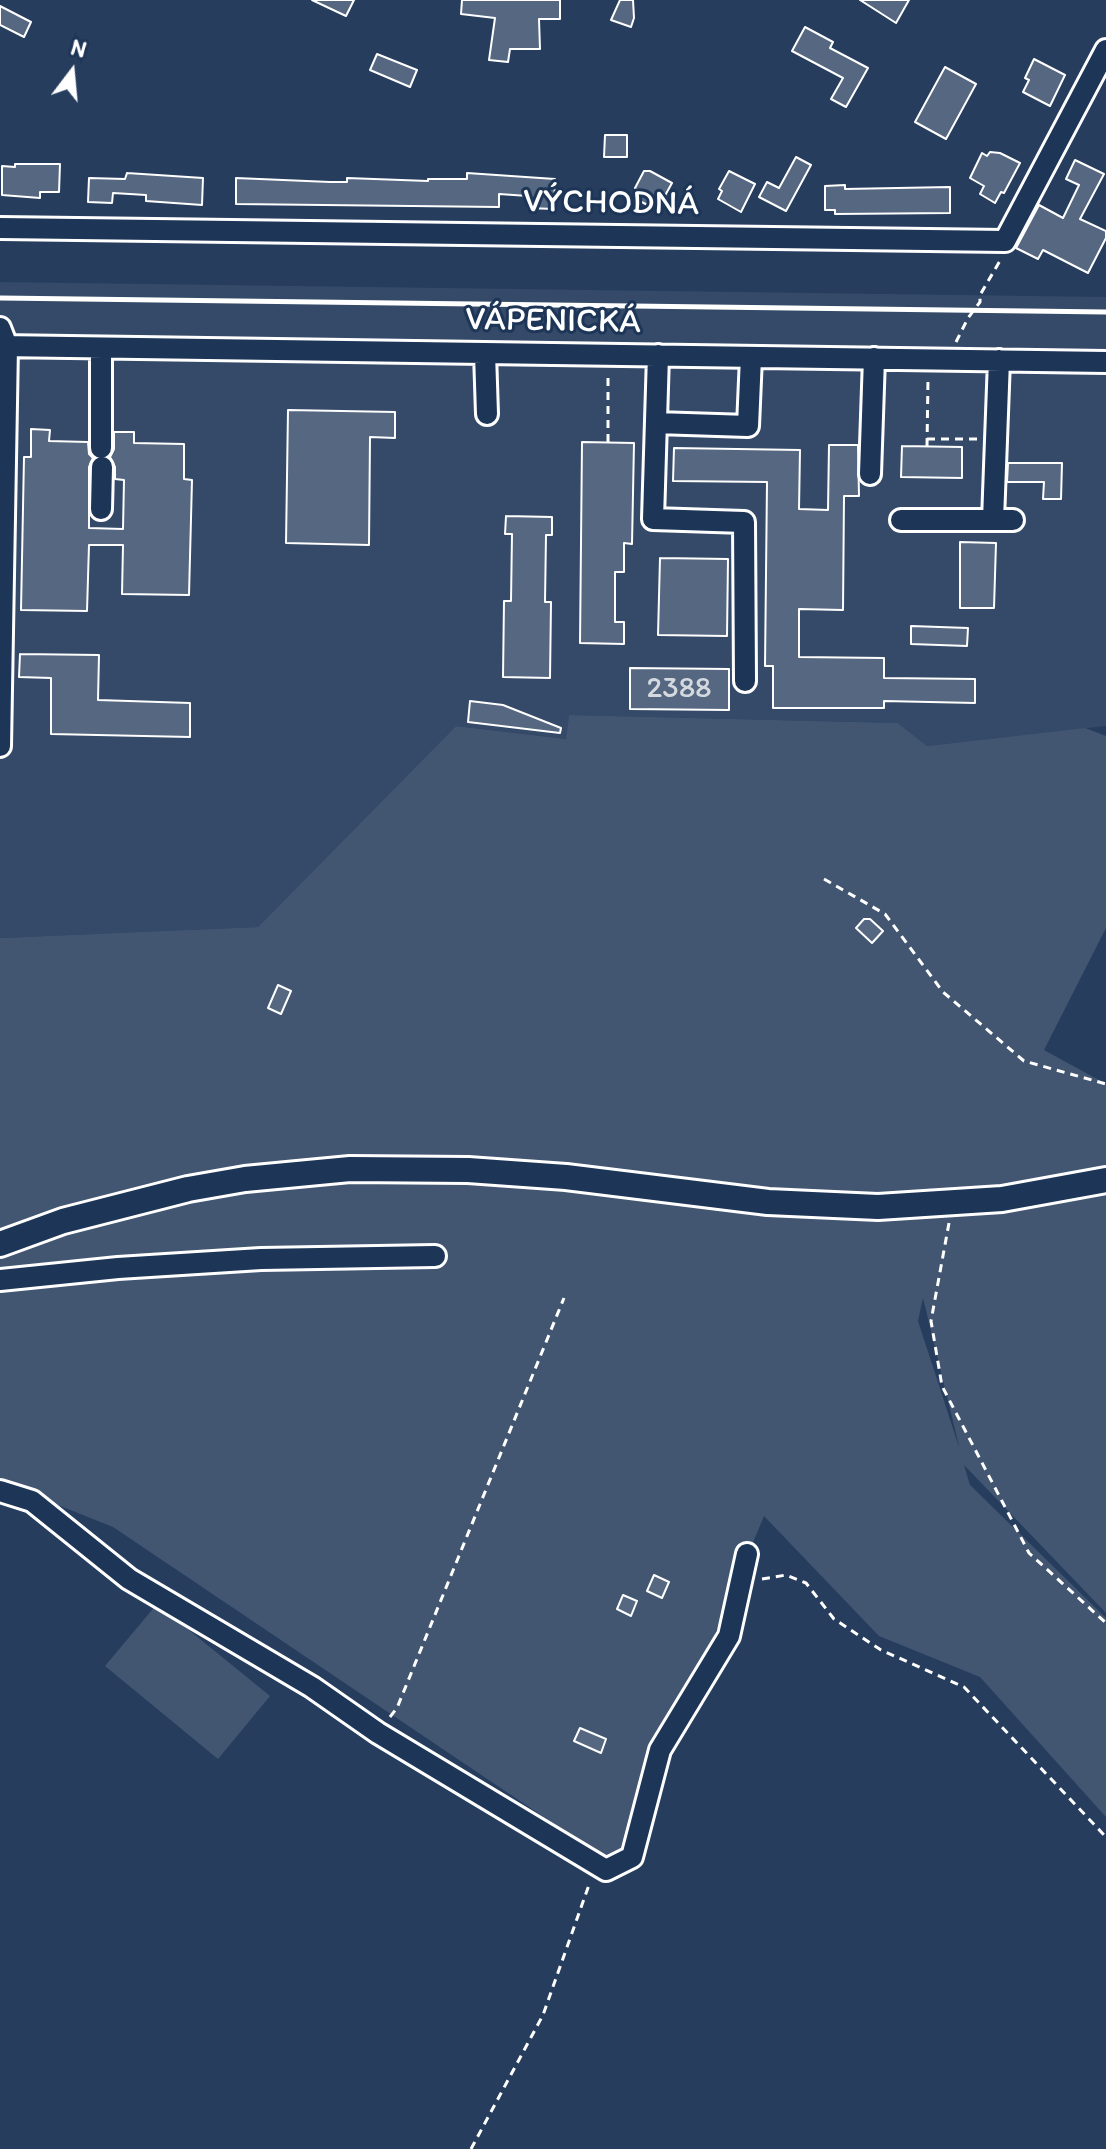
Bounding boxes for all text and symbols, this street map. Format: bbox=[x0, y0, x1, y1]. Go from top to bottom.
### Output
north arrow bbox=[32, 32, 112, 112]
text: N bbox=[68, 33, 90, 63]
street label: VÝCHODNÁ bbox=[522, 182, 700, 226]
street label: VÁPENICKÁ bbox=[465, 300, 641, 344]
house number: 2388 bbox=[646, 671, 712, 707]

